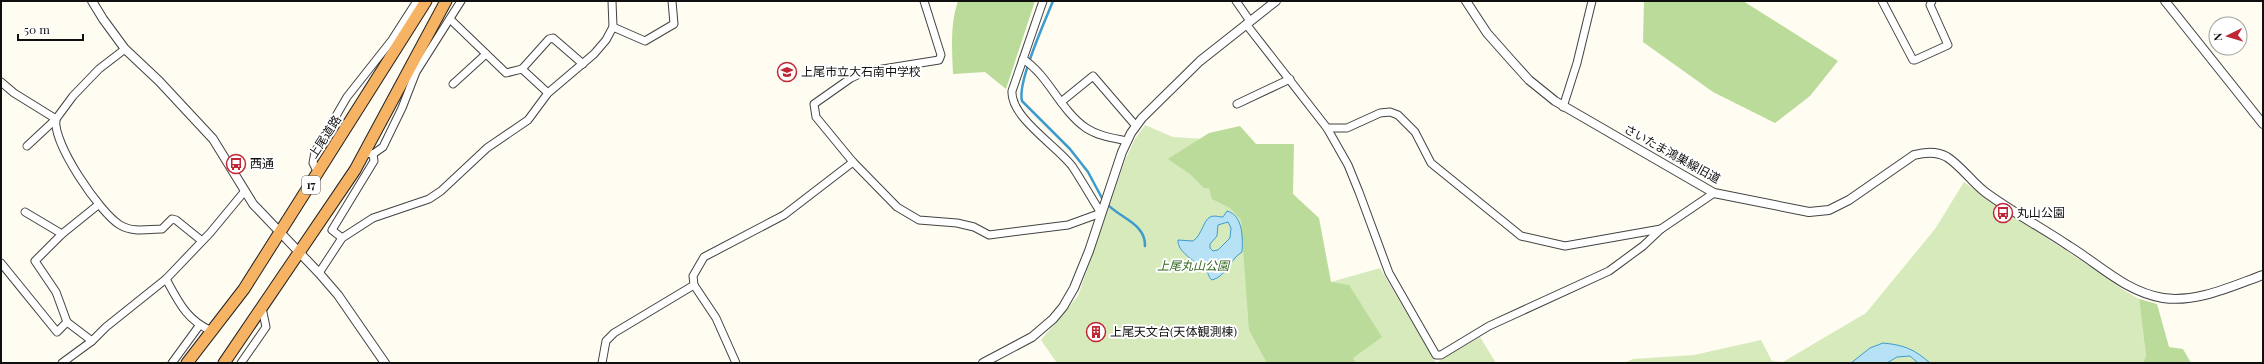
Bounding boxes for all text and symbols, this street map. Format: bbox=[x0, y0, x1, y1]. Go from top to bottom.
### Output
scale bar bbox=[18, 16, 83, 42]
north arrow bbox=[2208, 16, 2248, 56]
text: 50 m bbox=[24, 21, 50, 37]
text: N bbox=[2210, 32, 2225, 42]
school or university icon: 上尾市立大石南中学校 bbox=[776, 61, 798, 83]
place label: 上尾市立大石南中学校 bbox=[801, 63, 921, 79]
street label: 上尾道路 bbox=[304, 112, 344, 161]
street label: さいたま鴻巣線旧道 bbox=[1622, 120, 1723, 186]
bus stop icon: 西通 bbox=[225, 153, 247, 175]
place label: 西通 bbox=[250, 155, 274, 171]
road number: 17 bbox=[302, 176, 320, 194]
bus stop icon: 丸山公園 bbox=[1992, 202, 2014, 224]
place label: 丸山公園 bbox=[2017, 204, 2065, 220]
park label: 上尾丸山公園 bbox=[1157, 257, 1231, 273]
building icon: 上尾天文台(天体観測棟) bbox=[1085, 321, 1107, 343]
place label: 上尾天文台(天体観測棟) bbox=[1110, 323, 1237, 339]

